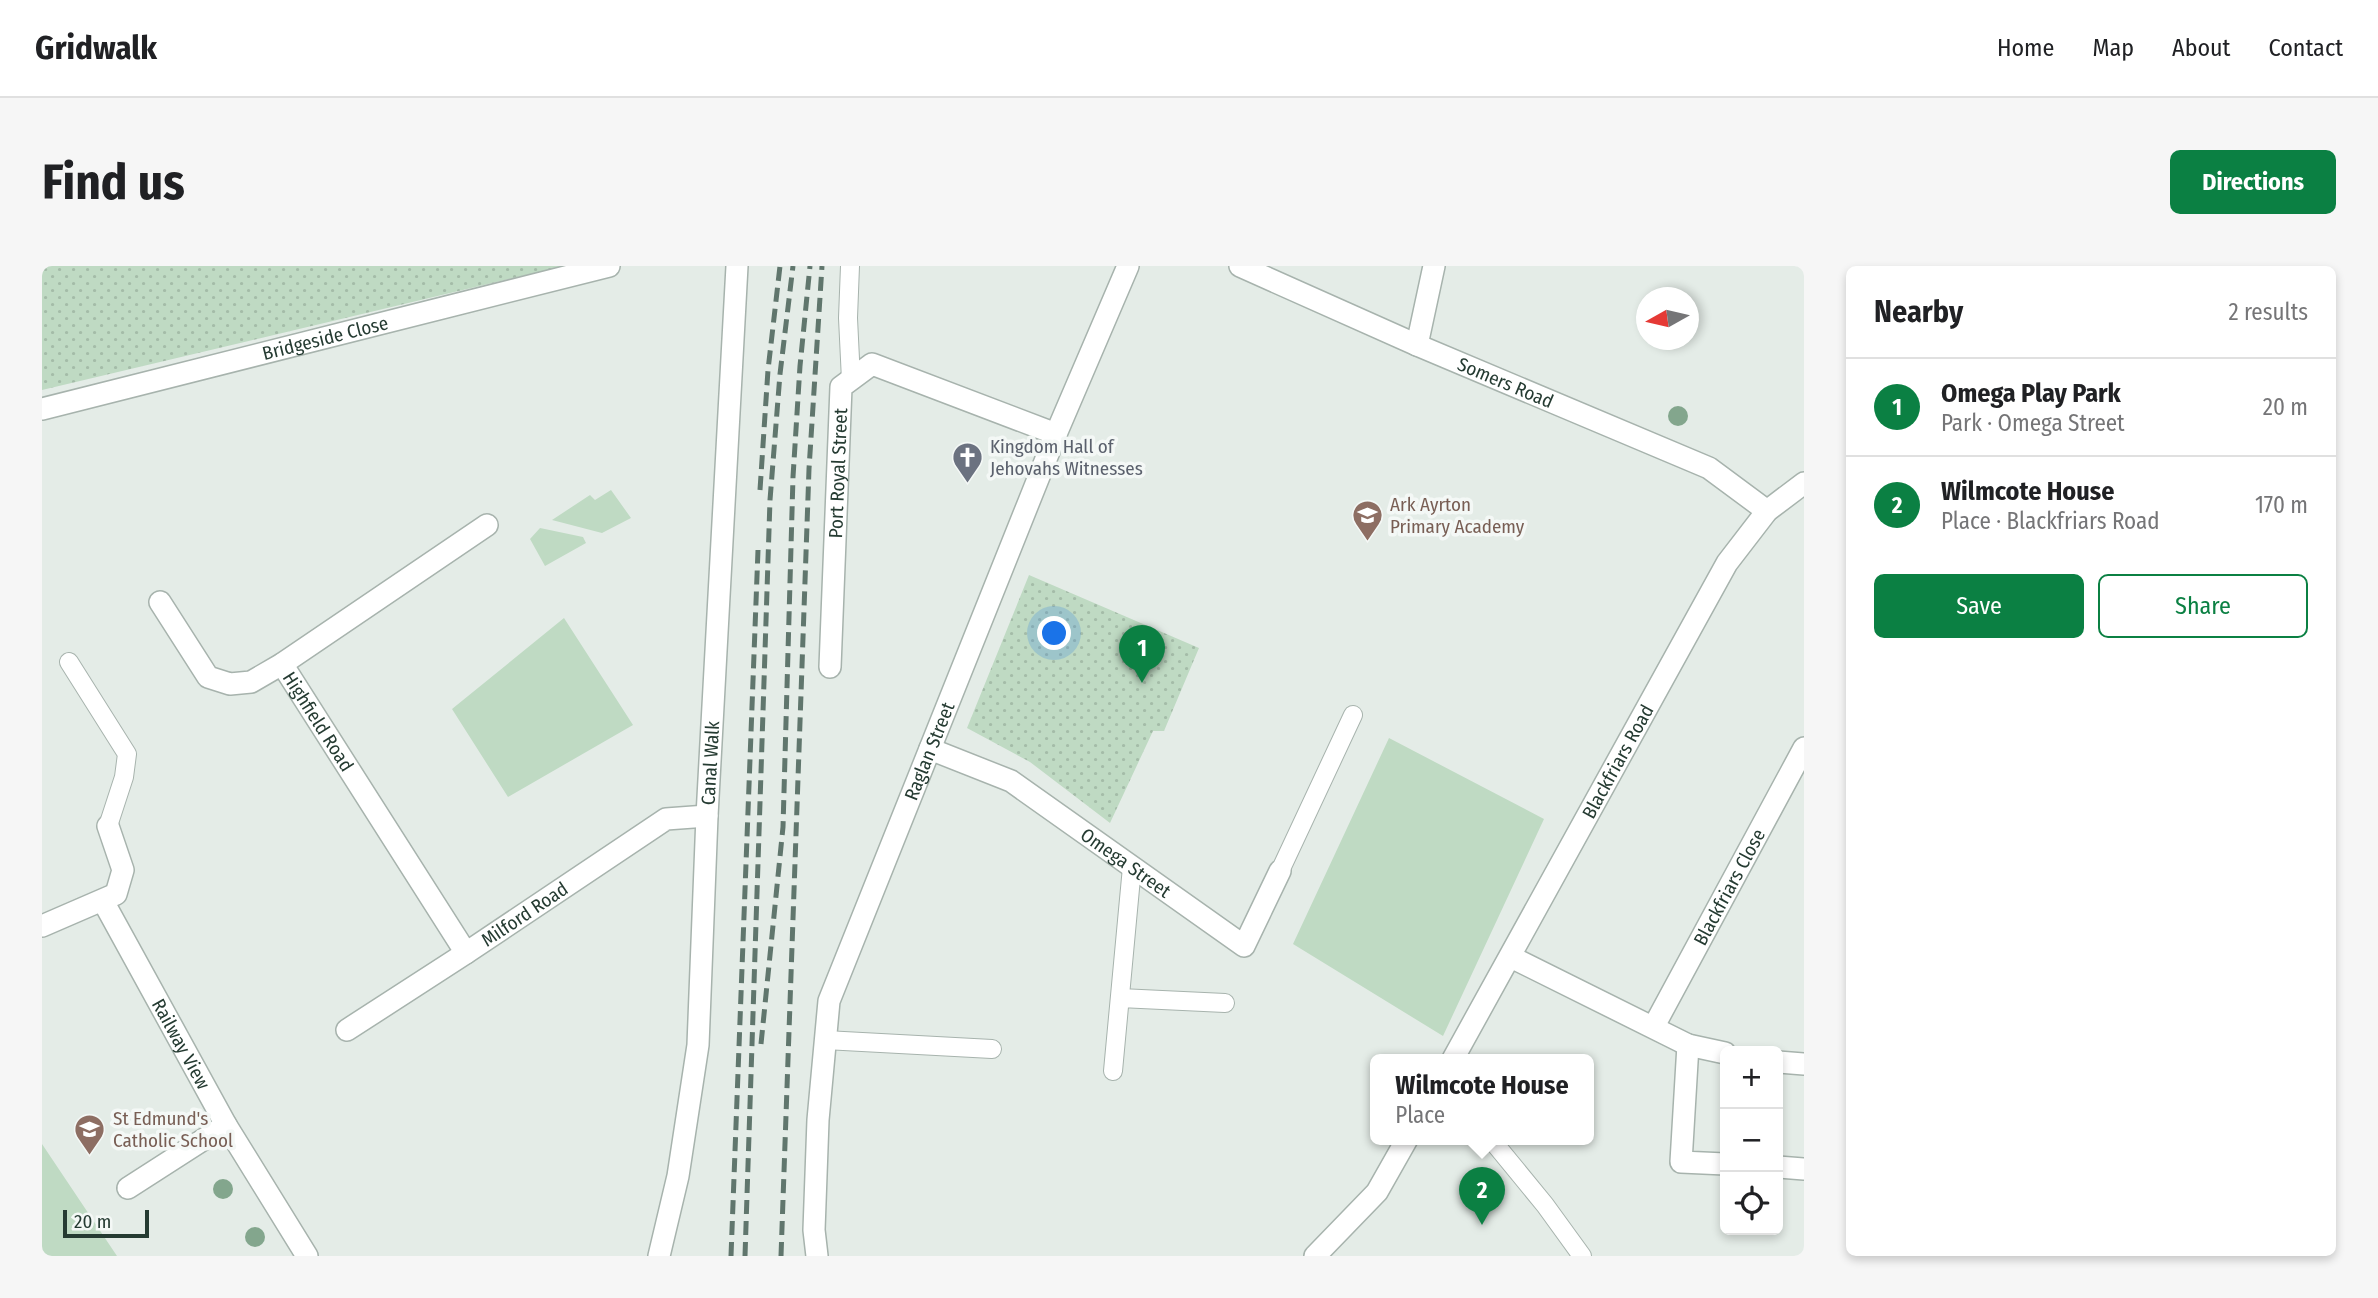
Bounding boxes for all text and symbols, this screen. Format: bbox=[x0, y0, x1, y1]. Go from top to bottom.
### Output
text: Gridwalk bbox=[35, 28, 157, 68]
text: Home bbox=[1997, 34, 2054, 62]
text: Map bbox=[2092, 34, 2134, 62]
text: About bbox=[2172, 34, 2230, 62]
text: Contact bbox=[2268, 34, 2343, 62]
button: Directions bbox=[2170, 150, 2336, 214]
text: Find us bbox=[42, 153, 185, 212]
north arrow bbox=[1636, 287, 1699, 350]
text: Nearby bbox=[1874, 294, 1963, 330]
text: 2 results bbox=[2228, 298, 2308, 326]
street label: Bridgeside Close bbox=[260, 311, 390, 365]
street label: Somers Road bbox=[1454, 352, 1557, 413]
text: Omega Play Park bbox=[1941, 378, 2121, 409]
text: 1 bbox=[1892, 393, 1902, 421]
text: 20 m bbox=[2263, 393, 2308, 421]
street label: Port Royal Street bbox=[824, 407, 852, 539]
text: Park · Omega Street bbox=[1941, 409, 2125, 437]
place label: Kingdom Hall of Jehovahs Witnesses bbox=[990, 435, 1143, 480]
church icon: Kingdom Hall of Jehovahs Witnesses bbox=[950, 440, 984, 484]
text: Wilmcote House bbox=[1941, 476, 2114, 507]
text: 2 bbox=[1892, 491, 1902, 519]
text: 170 m bbox=[2255, 491, 2308, 519]
place label: Ark Ayrton Primary Academy bbox=[1390, 493, 1525, 538]
school or university icon: Ark Ayrton Primary Academy bbox=[1350, 498, 1384, 542]
text: Place · Blackfriars Road bbox=[1941, 507, 2160, 535]
button: Save bbox=[1874, 574, 2084, 638]
button: Share bbox=[2098, 574, 2308, 638]
your location bbox=[1037, 616, 1071, 650]
pin: 1 bbox=[1119, 625, 1165, 683]
street label: Highfield Road bbox=[278, 667, 359, 775]
street label: Raglan Street bbox=[899, 698, 959, 803]
street label: Blackfriars Road bbox=[1577, 700, 1658, 822]
street label: Canal Walk bbox=[696, 720, 724, 806]
street label: Omega Street bbox=[1076, 823, 1176, 903]
street label: Blackfriars Close bbox=[1688, 825, 1770, 949]
street label: Milford Road bbox=[477, 877, 572, 951]
street label: Railway View bbox=[147, 995, 216, 1094]
map controls bbox=[1720, 1046, 1783, 1235]
button: + bbox=[1720, 1046, 1783, 1109]
popup bbox=[1370, 1054, 1594, 1145]
text: Wilmcote House bbox=[1395, 1070, 1569, 1101]
text: Place bbox=[1395, 1101, 1445, 1129]
place label: St Edmund's Catholic School bbox=[113, 1107, 233, 1152]
button: − bbox=[1720, 1109, 1783, 1172]
school or university icon: St Edmund's Catholic School bbox=[73, 1112, 107, 1156]
pin: 2 bbox=[1459, 1167, 1505, 1225]
button: locate bbox=[1720, 1172, 1783, 1235]
scale bar bbox=[63, 1207, 149, 1239]
text: 20 m bbox=[74, 1210, 111, 1233]

